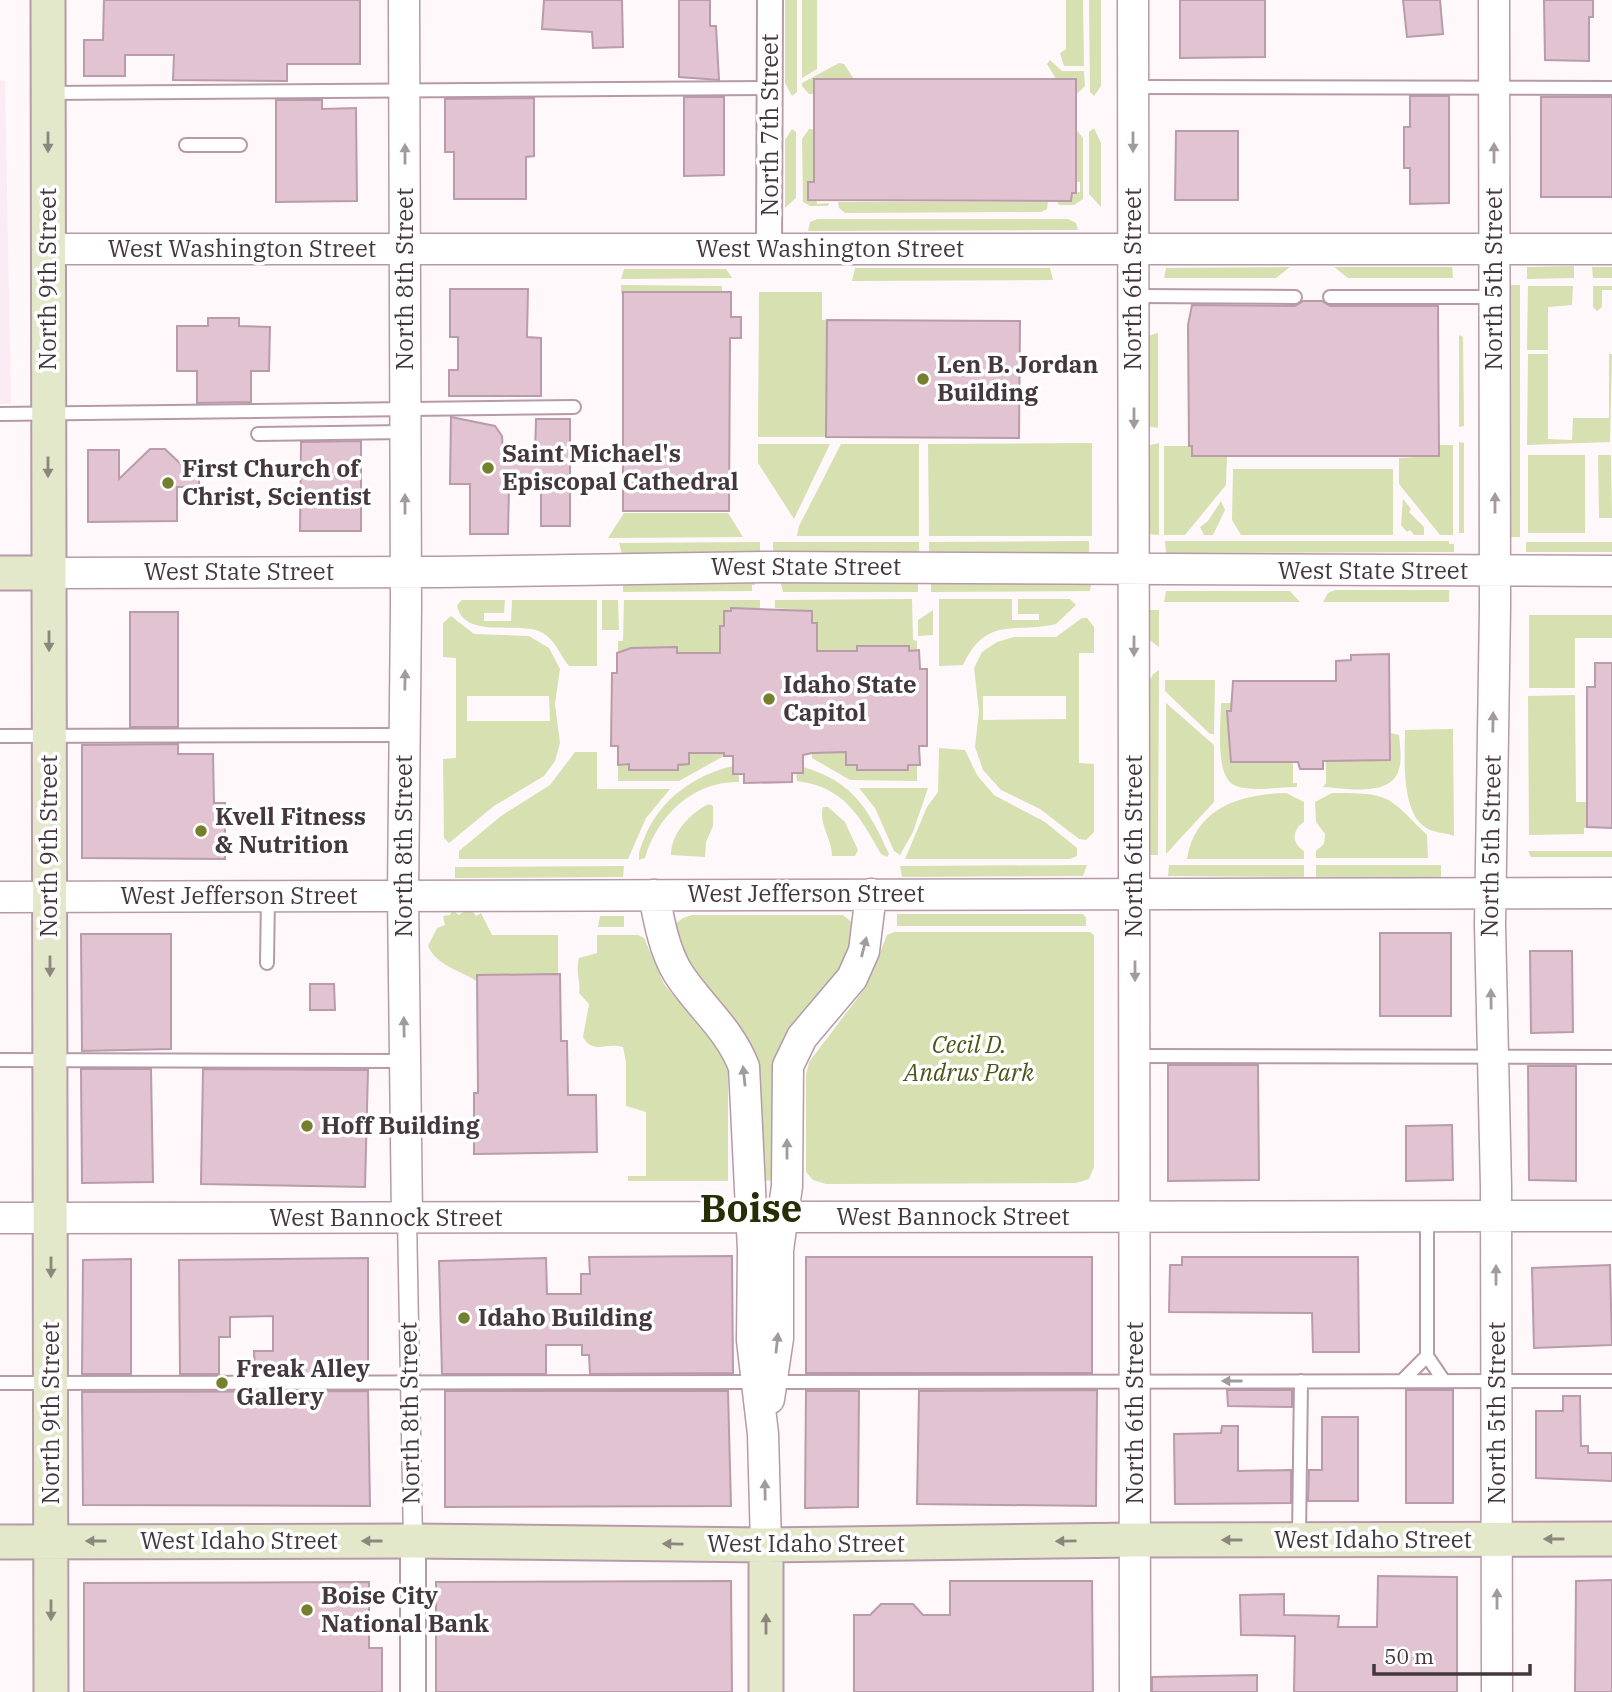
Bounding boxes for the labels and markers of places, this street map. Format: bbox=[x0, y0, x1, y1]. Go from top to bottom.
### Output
place label: Len B. Jordan Building bbox=[937, 348, 1099, 408]
marker: Len B. Jordan Building bbox=[915, 371, 931, 387]
place label: Saint Michael's Episcopal Cathedral bbox=[502, 437, 739, 497]
place label: First Church of Christ, Scientist bbox=[182, 452, 371, 512]
marker: Saint Michael's Episcopal Cathedral bbox=[480, 460, 496, 476]
marker: First Church of Christ, Scientist bbox=[160, 475, 176, 491]
place label: Idaho State Capitol bbox=[783, 668, 917, 728]
marker: Idaho State Capitol bbox=[761, 691, 777, 707]
place label: Kvell Fitness & Nutrition bbox=[215, 800, 366, 860]
marker: Kvell Fitness & Nutrition bbox=[193, 823, 209, 839]
place label: Hoff Building bbox=[321, 1109, 480, 1141]
marker: Hoff Building bbox=[299, 1118, 315, 1134]
place label: Idaho Building bbox=[478, 1301, 652, 1333]
marker: Idaho Building bbox=[456, 1310, 472, 1326]
place label: Freak Alley Gallery bbox=[236, 1352, 370, 1412]
marker: Freak Alley Gallery bbox=[214, 1375, 230, 1391]
place label: Boise City National Bank bbox=[321, 1579, 489, 1639]
marker: Boise City National Bank bbox=[299, 1602, 315, 1618]

